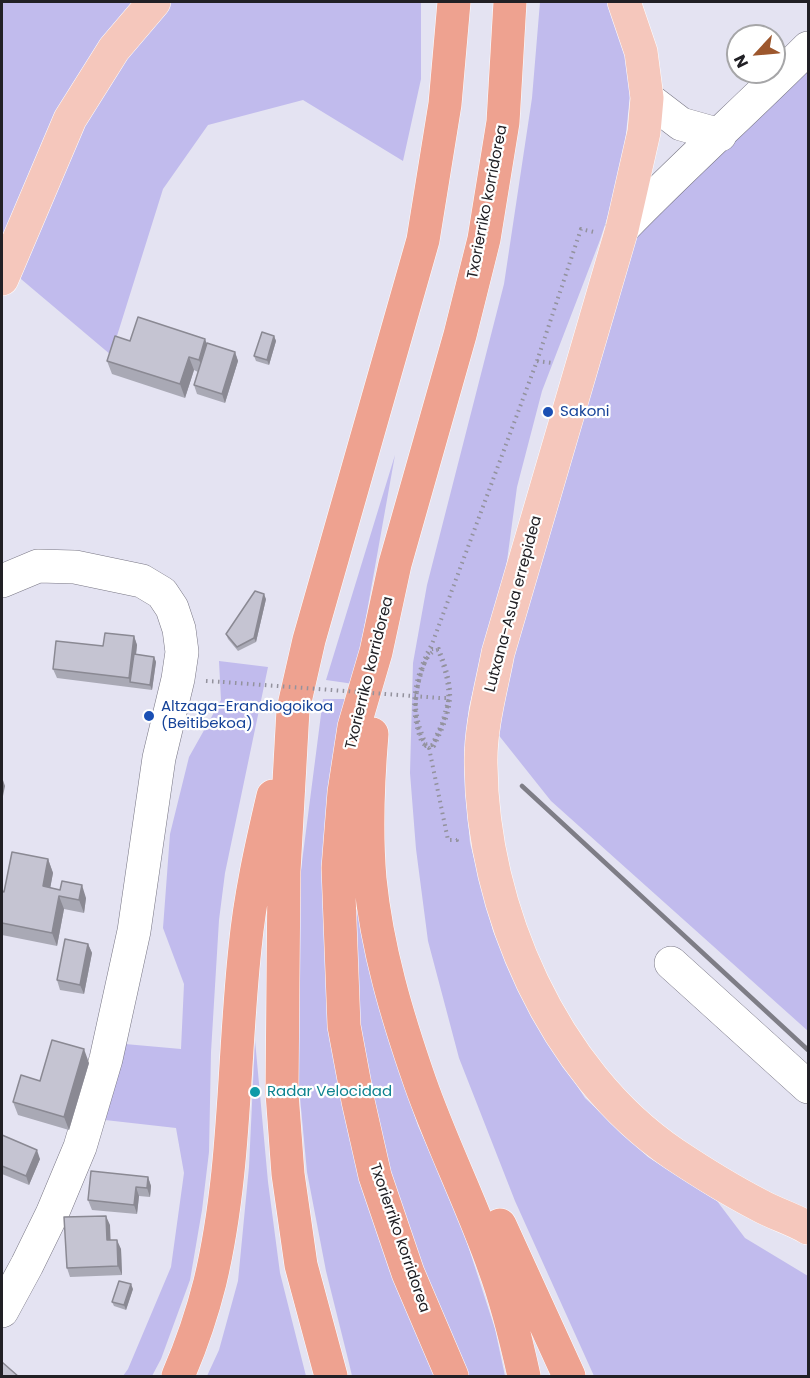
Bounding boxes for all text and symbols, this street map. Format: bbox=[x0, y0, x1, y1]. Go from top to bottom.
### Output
north arrow bbox=[726, 24, 786, 84]
text: N bbox=[728, 51, 754, 72]
street label: Txorierriko korridorea bbox=[464, 123, 512, 281]
place label: Sakoni bbox=[560, 403, 610, 421]
marker: Sakoni bbox=[541, 405, 555, 419]
street label: Lutxana-Asua errepidea bbox=[482, 514, 546, 694]
street label: Txorierriko korridorea bbox=[342, 595, 398, 751]
place label: Altzaga-Erandiogoikoa (Beitibekoa) bbox=[161, 698, 333, 733]
marker: Altzaga-Erandiogoikoa (Beitibekoa) bbox=[142, 709, 156, 723]
place label: Radar Velocidad bbox=[267, 1083, 392, 1101]
marker: Radar Velocidad bbox=[248, 1085, 262, 1099]
street label: Txorierriko korridorea bbox=[365, 1161, 433, 1315]

